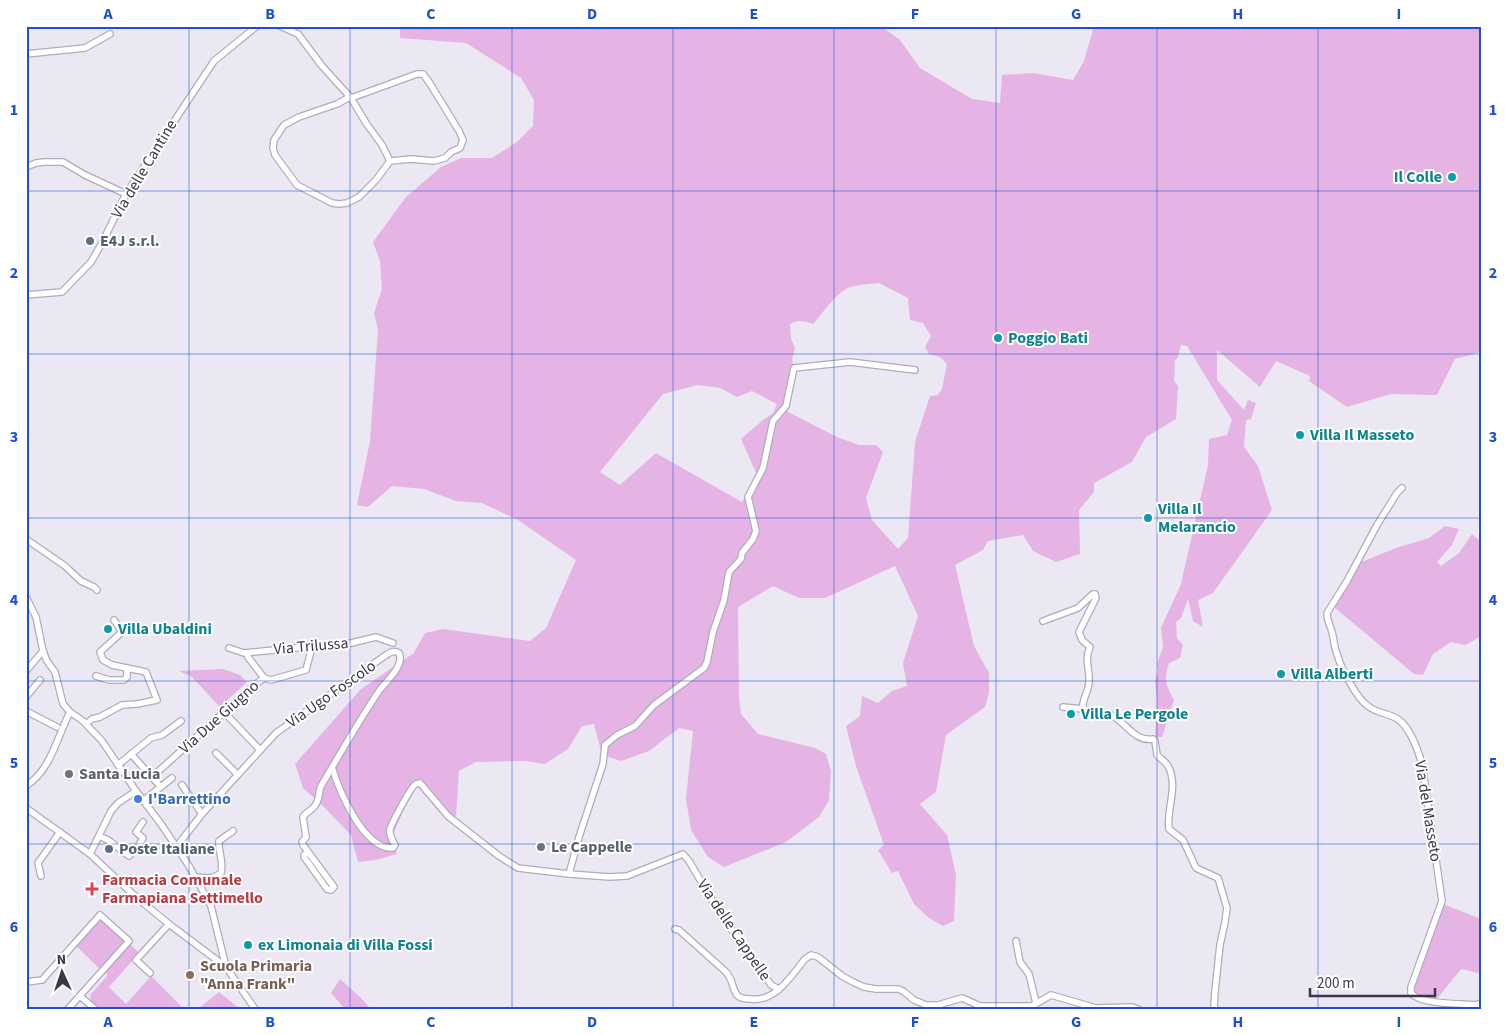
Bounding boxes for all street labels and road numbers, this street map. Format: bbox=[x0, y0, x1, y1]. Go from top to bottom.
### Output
street label: Via delle Cantine bbox=[106, 115, 182, 222]
street label: Via Trilussa bbox=[273, 632, 349, 660]
street label: Via Ugo Foscolo bbox=[282, 655, 380, 733]
street label: Via Due Giugno bbox=[174, 675, 264, 759]
street label: Via del Masseto bbox=[1409, 759, 1447, 863]
street label: Via delle Cappelle bbox=[692, 875, 776, 985]

